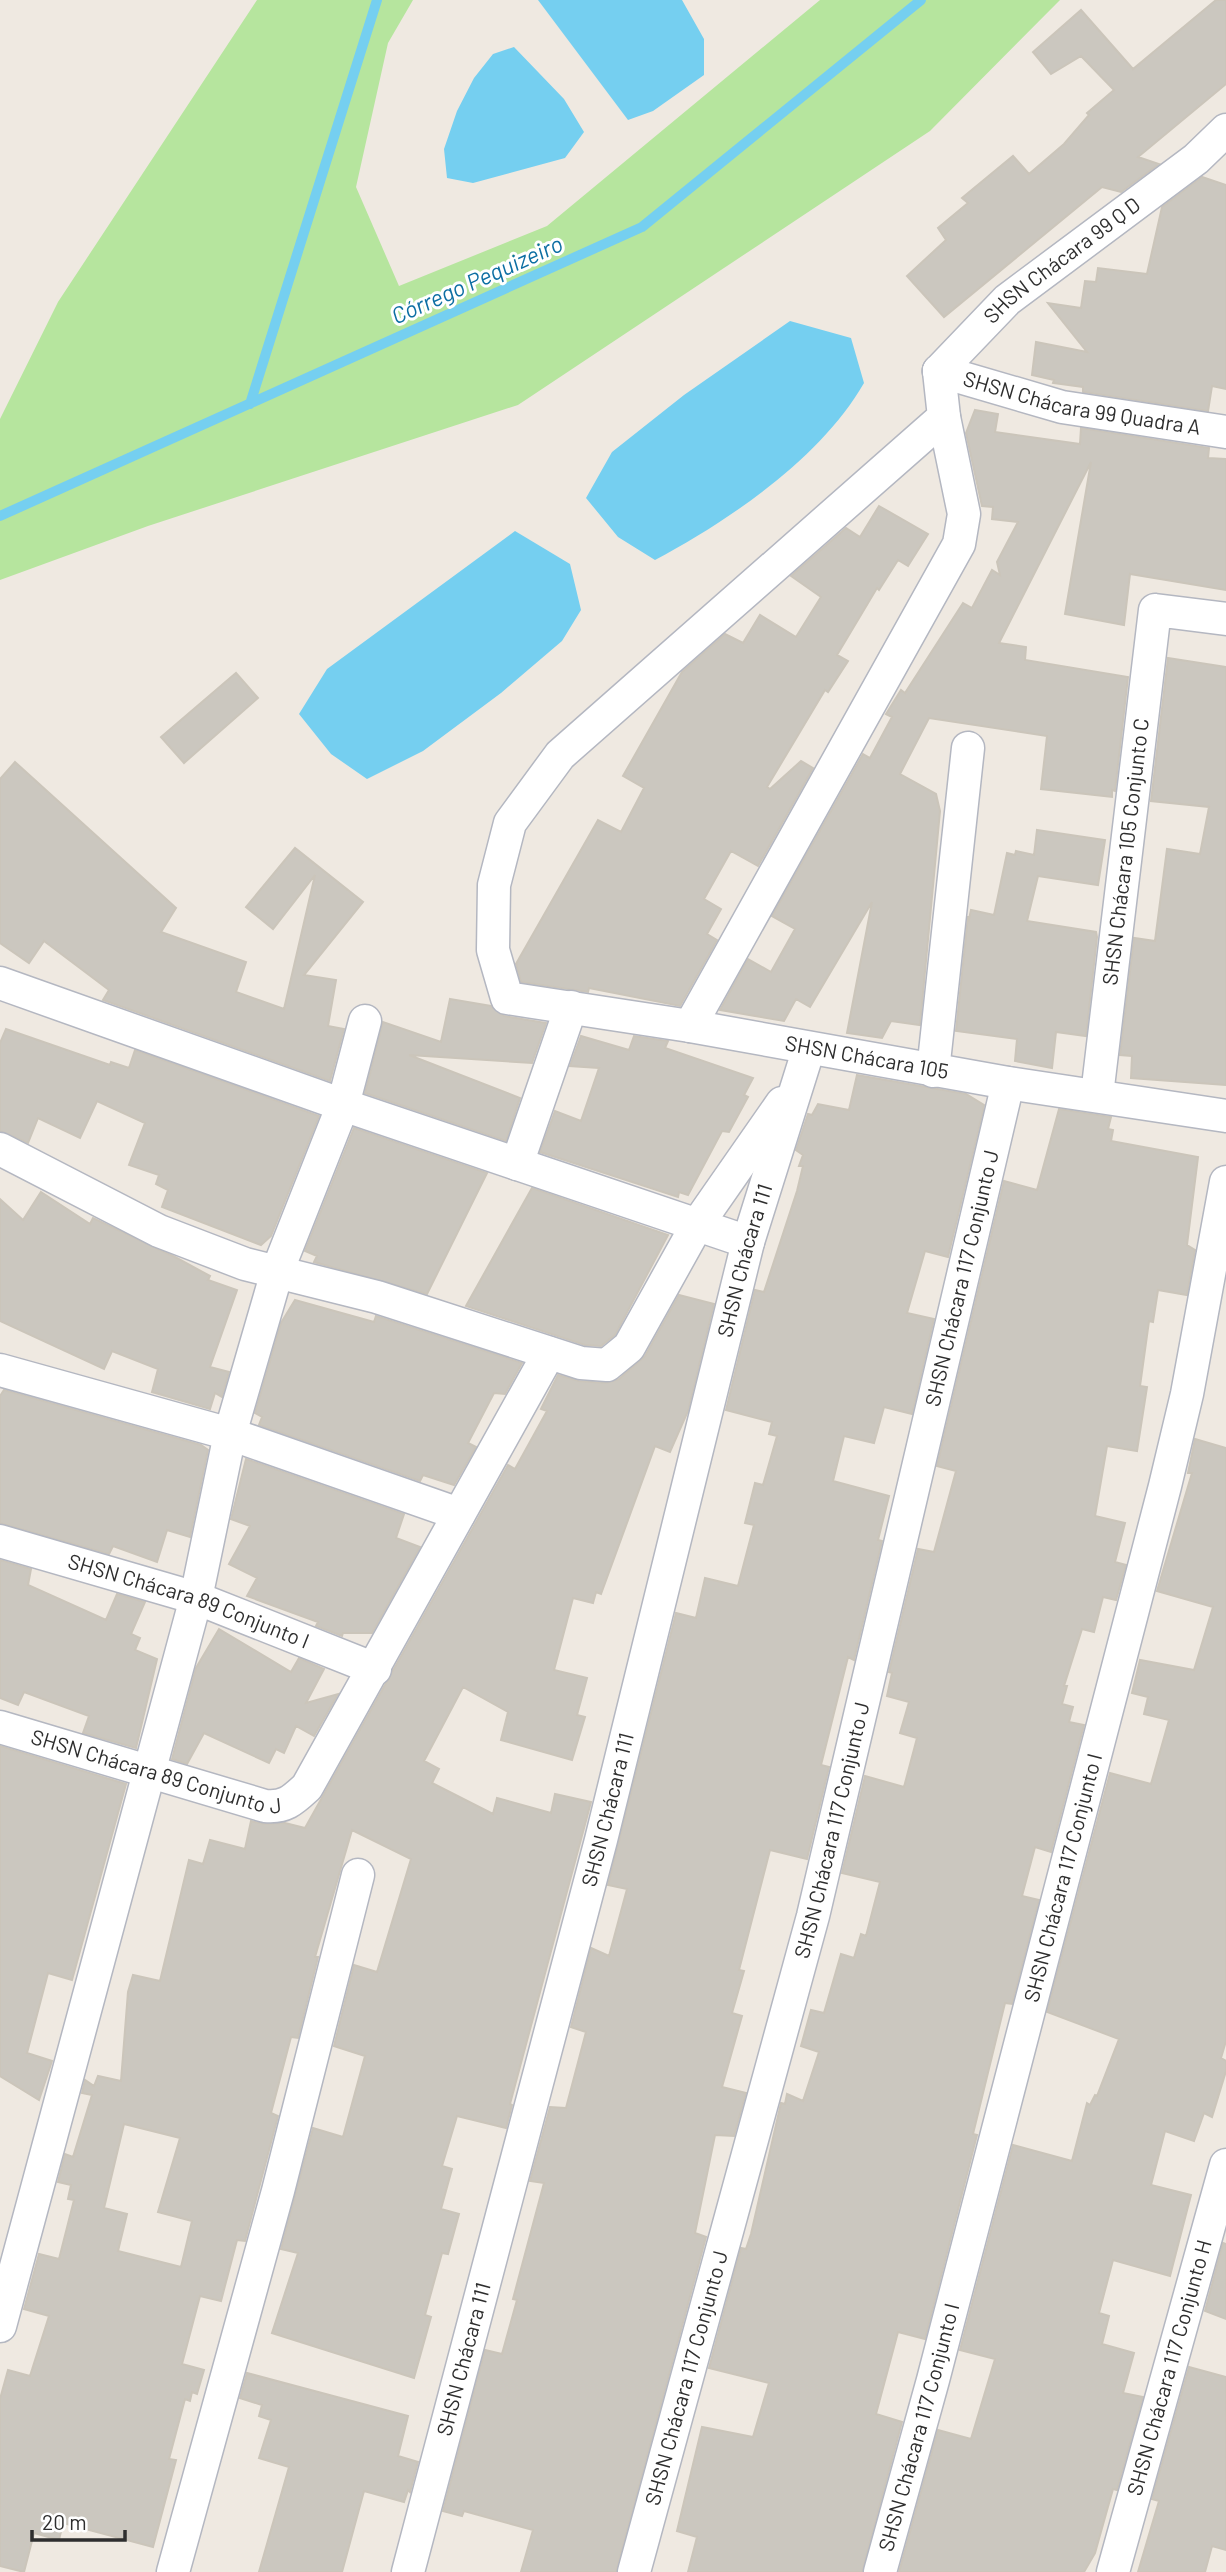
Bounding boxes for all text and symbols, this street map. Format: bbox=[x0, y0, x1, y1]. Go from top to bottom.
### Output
street label: SHSN Chácara 99 Q D bbox=[978, 191, 1144, 328]
water label: Córrego Pequizeiro bbox=[387, 229, 567, 329]
street label: SHSN Chácara 99 Quadra A bbox=[961, 365, 1203, 439]
street label: SHSN Chácara 105 Conjunto C bbox=[1096, 717, 1153, 986]
street label: SHSN Chácara 105 bbox=[783, 1029, 951, 1083]
street label: SHSN Chácara 117 Conjunto J bbox=[919, 1147, 1003, 1409]
street label: SHSN Chácara 111 bbox=[711, 1181, 777, 1339]
street label: SHSN Chácara 89 Conjunto I bbox=[65, 1547, 313, 1653]
street label: SHSN Chácara 117 Conjunto J bbox=[788, 1699, 874, 1961]
street label: SHSN Chácara 89 Conjunto J bbox=[28, 1723, 283, 1818]
street label: SHSN Chácara 111 bbox=[575, 1730, 638, 1889]
street label: SHSN Chácara 117 Conjunto I bbox=[1018, 1750, 1106, 2005]
street label: SHSN Chácara 117 Conjunto H bbox=[1121, 2237, 1216, 2498]
street label: SHSN Chácara 117 Conjunto J bbox=[639, 2248, 732, 2508]
street label: SHSN Chácara 111 bbox=[430, 2279, 495, 2438]
street label: SHSN Chácara 117 Conjunto I bbox=[872, 2300, 963, 2554]
scale bar bbox=[32, 2498, 124, 2542]
text: 20 m bbox=[42, 2509, 87, 2534]

